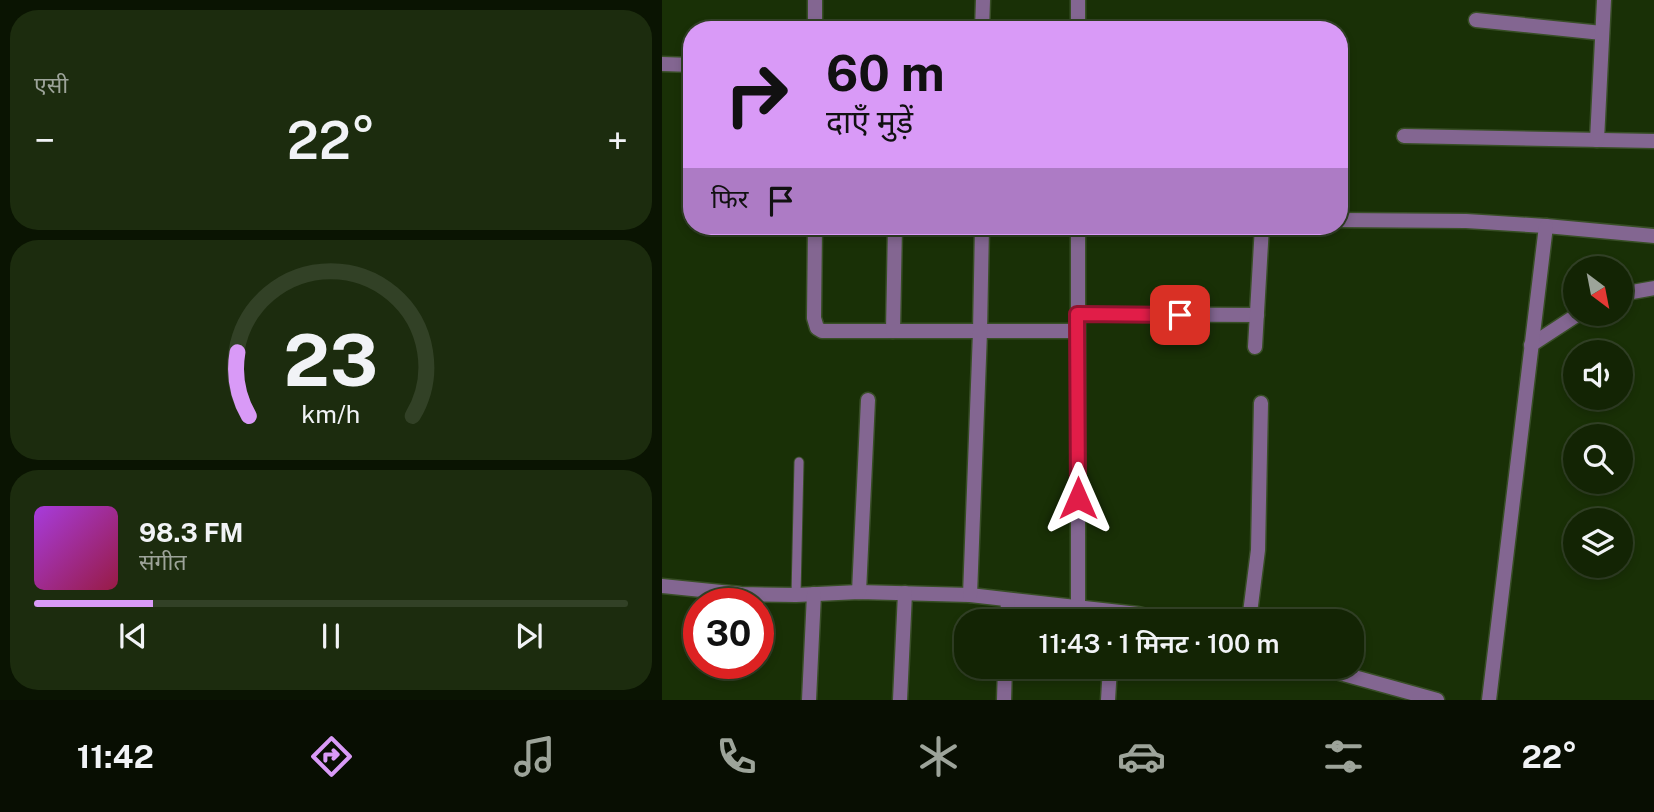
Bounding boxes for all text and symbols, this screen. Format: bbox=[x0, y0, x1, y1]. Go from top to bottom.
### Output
text: 60 m bbox=[826, 44, 945, 102]
icon: right bbox=[711, 49, 802, 140]
text: एसी bbox=[34, 71, 68, 98]
text: दाएँ मुड़ें bbox=[826, 103, 913, 140]
text: 22° bbox=[287, 110, 375, 171]
text: − bbox=[34, 118, 55, 163]
text: + bbox=[607, 118, 628, 163]
icon: arrive bbox=[762, 182, 800, 220]
text: फिर bbox=[711, 183, 748, 214]
north arrow bbox=[1563, 256, 1633, 326]
map controls bbox=[1563, 256, 1633, 578]
pin bbox=[1150, 285, 1210, 345]
icon: arrive bbox=[1161, 296, 1199, 334]
text: 23 bbox=[284, 317, 378, 402]
button: sound bbox=[1563, 340, 1633, 410]
text: km/h bbox=[302, 399, 360, 429]
button: search bbox=[1563, 424, 1633, 494]
position arrow bbox=[1041, 461, 1115, 535]
button: layers bbox=[1563, 508, 1633, 578]
text: 98.3 FM bbox=[139, 517, 243, 548]
text: संगीत bbox=[139, 548, 187, 575]
speed limit sign: 30 bbox=[683, 588, 774, 679]
icon: previous bbox=[114, 617, 152, 655]
icon: pause bbox=[312, 617, 350, 655]
icon: next bbox=[510, 617, 548, 655]
text: 11:43 · 1 मिनट · 100 m bbox=[1039, 628, 1279, 659]
icon: directions bbox=[307, 732, 356, 781]
icon: music bbox=[510, 732, 559, 781]
icon: phone bbox=[712, 732, 761, 781]
icon: climate bbox=[914, 732, 963, 781]
icon: car bbox=[1117, 732, 1166, 781]
icon: filters bbox=[1319, 732, 1368, 781]
text: 11:42 bbox=[77, 738, 154, 775]
text: 22° bbox=[1521, 738, 1577, 775]

